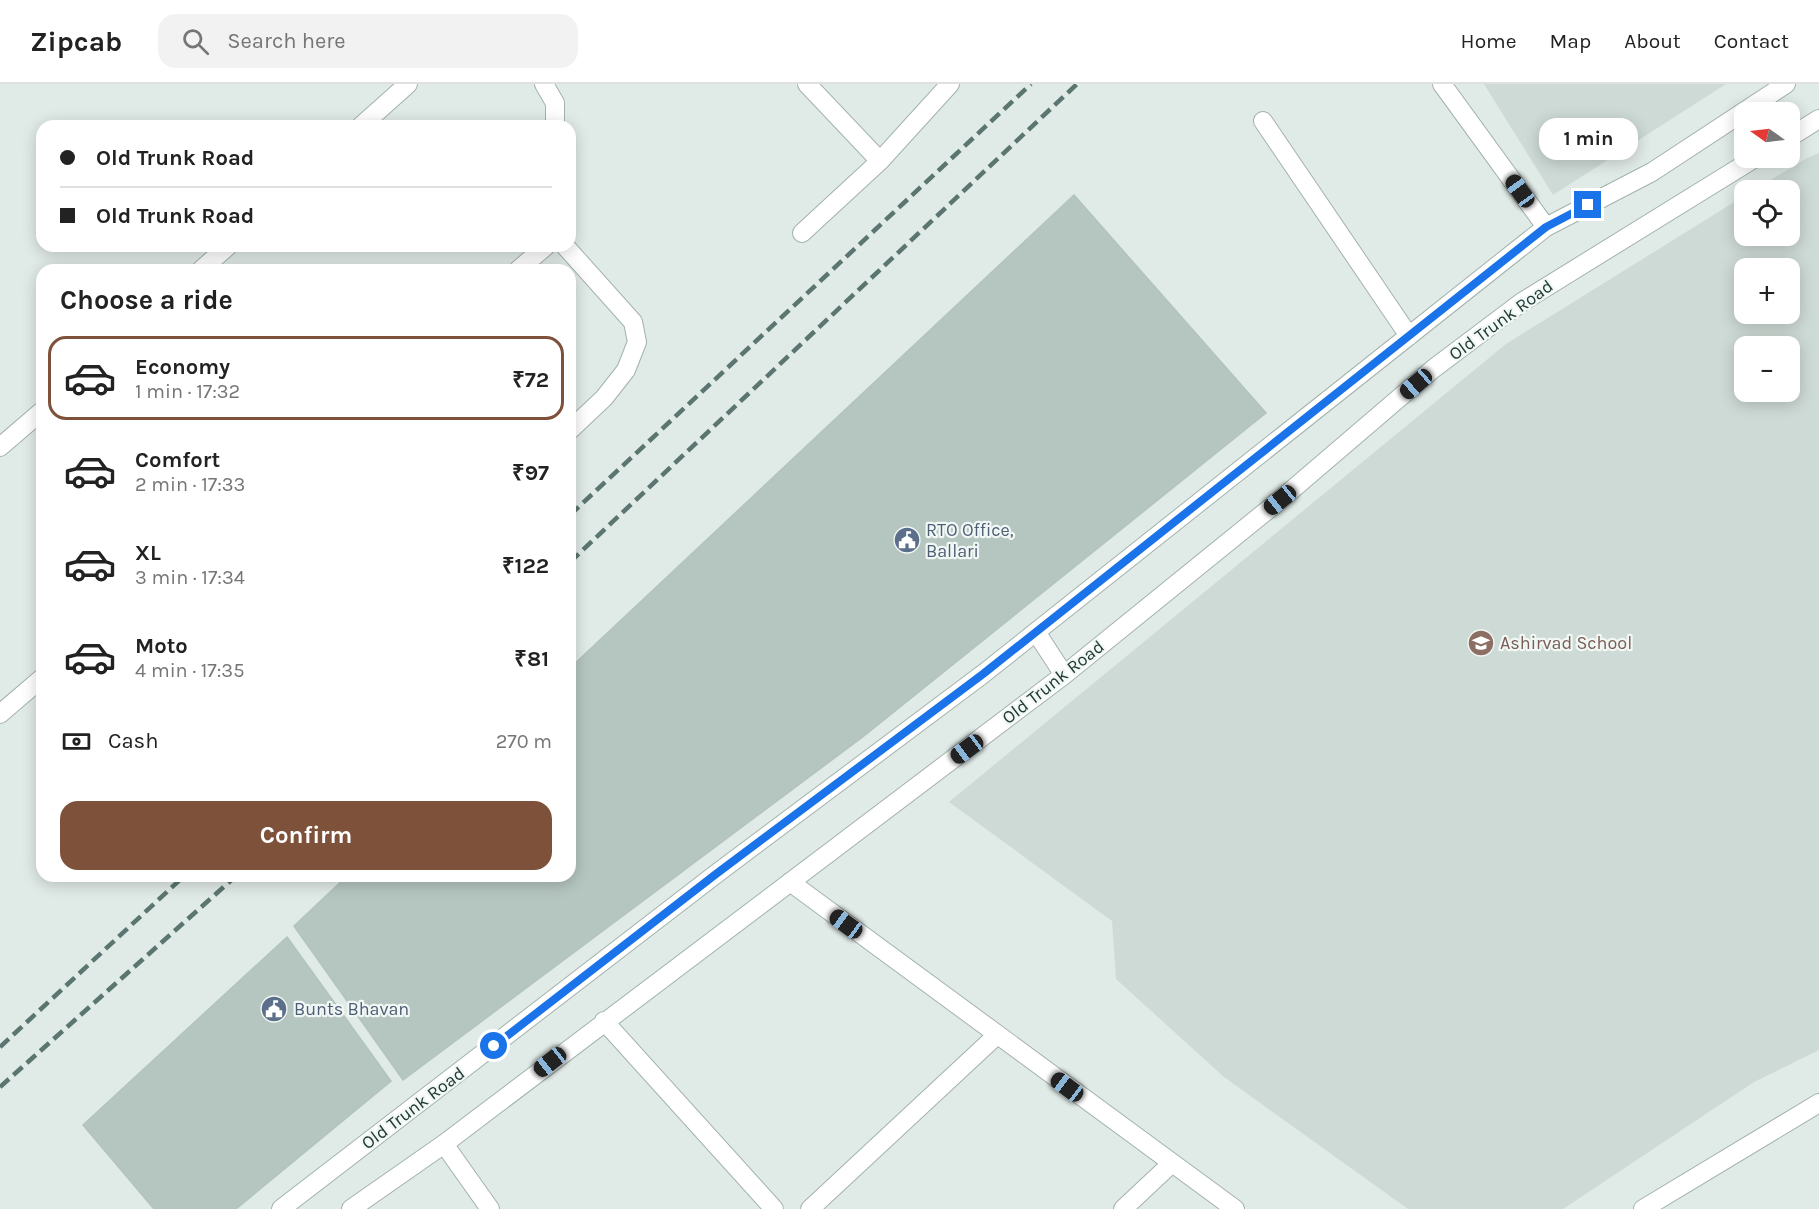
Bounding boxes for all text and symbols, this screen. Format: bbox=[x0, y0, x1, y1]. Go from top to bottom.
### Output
search box bbox=[158, 14, 578, 68]
text: Zipcab bbox=[30, 25, 122, 58]
icon: search bbox=[179, 25, 212, 58]
text: Search here bbox=[227, 28, 346, 54]
text: Home bbox=[1461, 29, 1517, 53]
text: Map bbox=[1550, 29, 1591, 53]
text: About bbox=[1624, 29, 1681, 53]
text: Contact bbox=[1714, 29, 1789, 53]
north arrow bbox=[1734, 102, 1800, 168]
map controls bbox=[1734, 102, 1800, 402]
callout: 1 min bbox=[1538, 118, 1638, 160]
text: 1 min bbox=[1563, 127, 1614, 150]
text: Old Trunk Road bbox=[96, 145, 254, 171]
car bbox=[1502, 171, 1538, 211]
button: locate bbox=[1734, 180, 1800, 246]
route end bbox=[1574, 191, 1601, 218]
text: Old Trunk Road bbox=[96, 203, 254, 229]
button: + bbox=[1734, 258, 1800, 324]
street label: Old Trunk Road bbox=[1445, 275, 1557, 365]
text: Choose a ride bbox=[60, 284, 233, 316]
button: − bbox=[1734, 336, 1800, 402]
icon: car bbox=[63, 351, 117, 405]
text: Economy bbox=[135, 354, 230, 380]
car bbox=[1397, 365, 1435, 403]
text: ₹72 bbox=[512, 367, 549, 393]
text: 1 min · 17:32 bbox=[135, 380, 240, 403]
icon: car bbox=[63, 444, 117, 498]
text: Comfort bbox=[135, 447, 220, 473]
text: ₹97 bbox=[512, 460, 549, 486]
text: 2 min · 17:33 bbox=[135, 473, 245, 496]
car bbox=[1260, 482, 1300, 518]
place label: RTO Office, Ballari bbox=[926, 519, 1014, 562]
public building icon: RTO Office, Ballari bbox=[892, 525, 922, 555]
icon: car bbox=[63, 537, 117, 591]
text: XL bbox=[135, 540, 161, 566]
text: ₹122 bbox=[502, 553, 549, 579]
text: 3 min · 17:34 bbox=[135, 566, 245, 589]
school or university icon: Ashirvad School bbox=[1466, 628, 1496, 658]
icon: car bbox=[63, 630, 117, 684]
place label: Ashirvad School bbox=[1500, 632, 1632, 654]
text: Moto bbox=[135, 633, 188, 659]
street label: Old Trunk Road bbox=[998, 635, 1108, 729]
text: ₹81 bbox=[514, 646, 549, 672]
text: 4 min · 17:35 bbox=[135, 659, 244, 682]
icon: cash bbox=[60, 725, 93, 758]
text: Cash bbox=[108, 728, 158, 754]
text: 270 m bbox=[496, 730, 552, 753]
car bbox=[947, 731, 987, 767]
button: Confirm bbox=[60, 801, 552, 870]
car bbox=[826, 906, 866, 942]
public building icon: Bunts Bhavan bbox=[259, 994, 289, 1024]
place label: Bunts Bhavan bbox=[294, 998, 409, 1020]
route start bbox=[480, 1032, 507, 1059]
car bbox=[530, 1044, 570, 1080]
street label: Old Trunk Road bbox=[357, 1062, 469, 1154]
car bbox=[1047, 1069, 1087, 1105]

